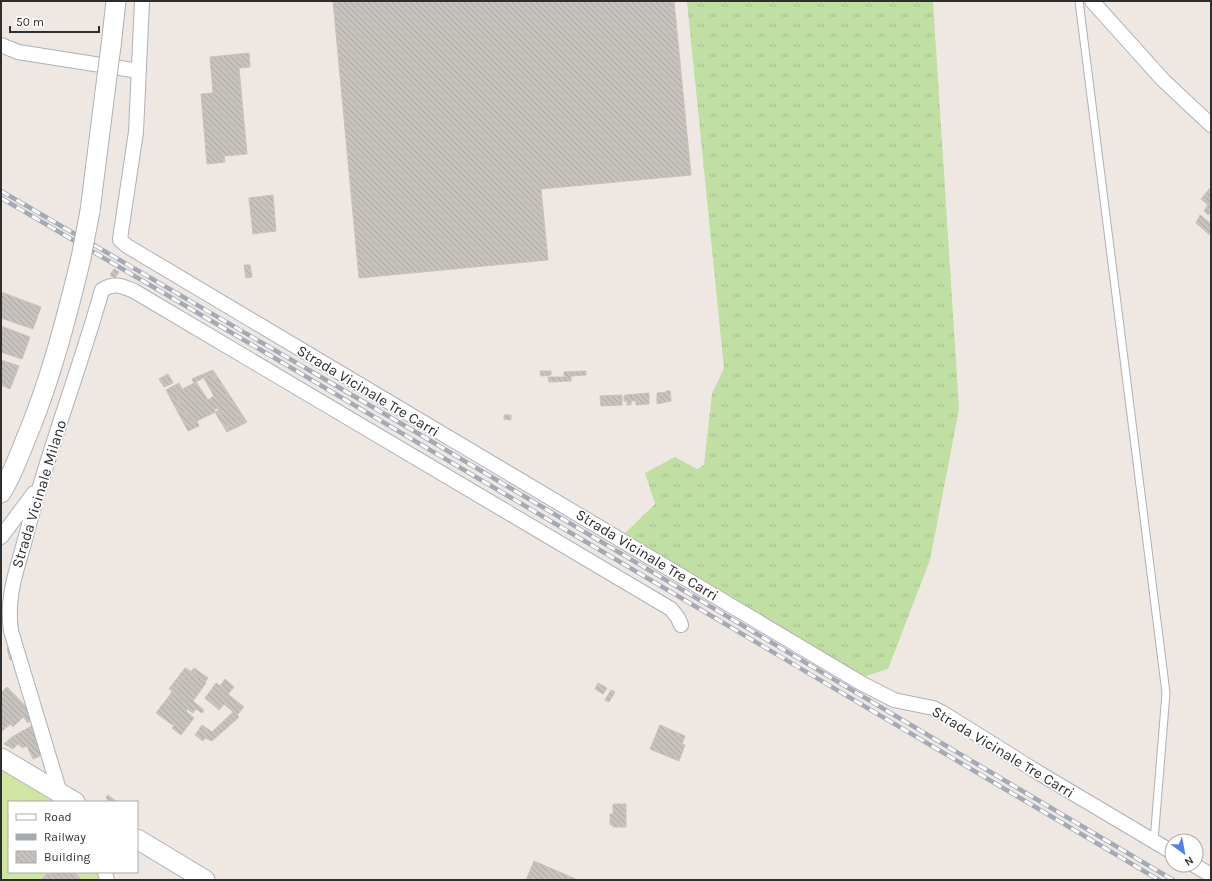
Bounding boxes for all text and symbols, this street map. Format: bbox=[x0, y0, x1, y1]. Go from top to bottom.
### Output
scale bar bbox=[10, 8, 99, 34]
text: 50 m bbox=[16, 15, 44, 29]
street label: Strada Vicinale Tre Carri bbox=[294, 341, 442, 441]
street label: Strada Vicinale Milano bbox=[8, 418, 70, 570]
street label: Strada Vicinale Tre Carri bbox=[573, 505, 721, 605]
street label: Strada Vicinale Tre Carri bbox=[929, 702, 1077, 802]
legend bbox=[8, 801, 138, 873]
text: Road bbox=[44, 810, 72, 824]
text: Railway bbox=[44, 830, 86, 844]
north arrow bbox=[1164, 833, 1204, 873]
text: Building bbox=[44, 850, 91, 864]
text: N bbox=[1182, 853, 1196, 869]

